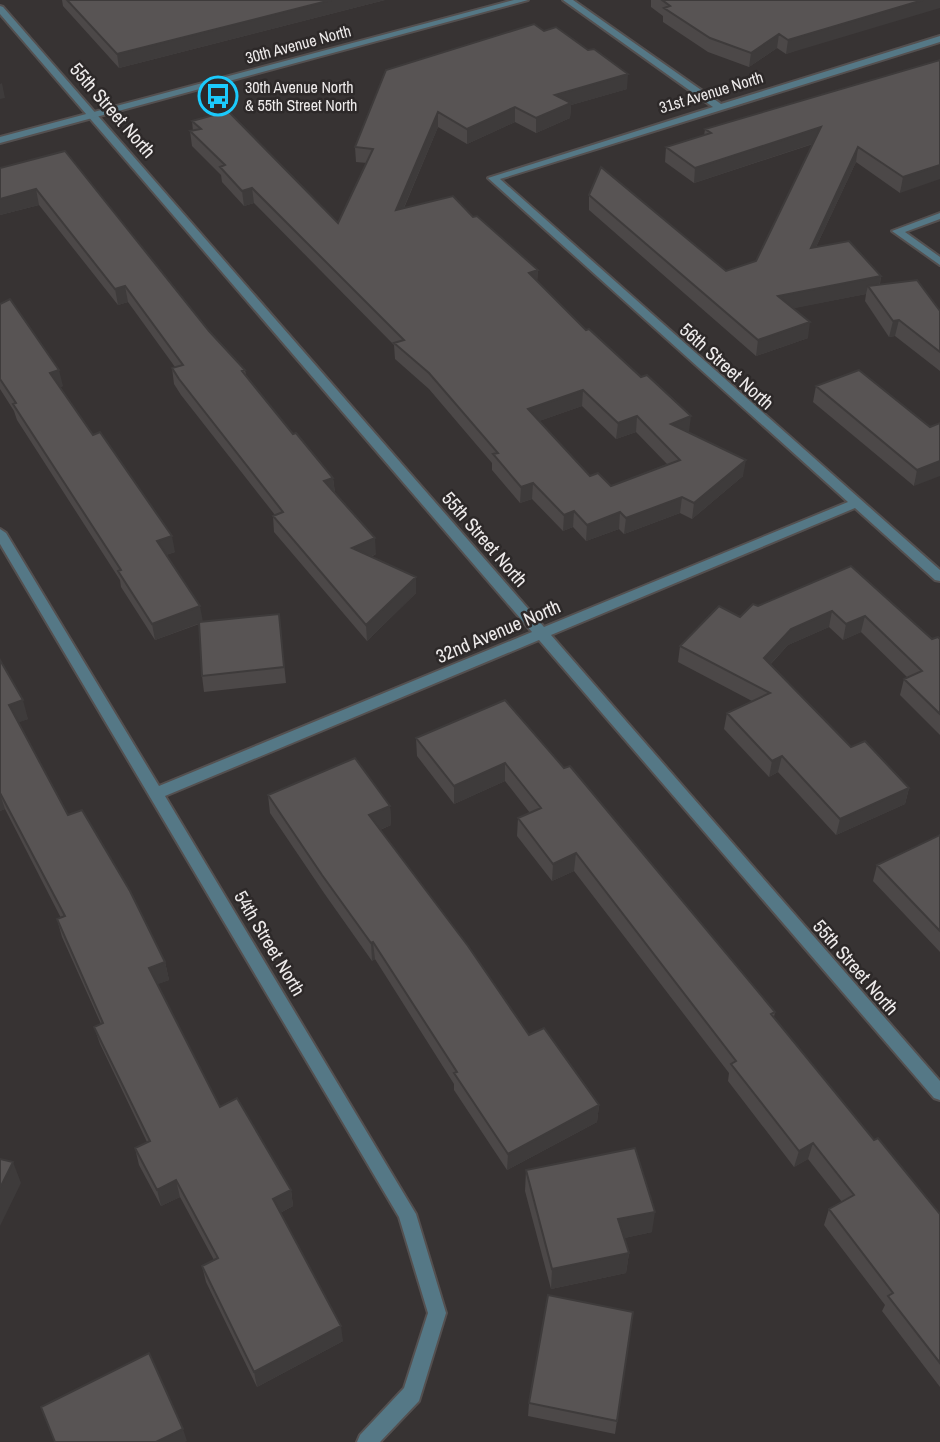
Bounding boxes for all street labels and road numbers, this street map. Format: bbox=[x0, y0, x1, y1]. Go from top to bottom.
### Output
street label: 30th Avenue North bbox=[243, 19, 353, 69]
street label: 55th Street North bbox=[64, 57, 162, 163]
street label: 31st Avenue North bbox=[656, 66, 766, 118]
street label: 56th Street North bbox=[674, 317, 780, 415]
street label: 55th Street North bbox=[436, 486, 534, 592]
street label: 32nd Avenue North bbox=[432, 593, 564, 669]
street label: 54th Street North bbox=[228, 885, 312, 1001]
street label: 55th Street North bbox=[807, 914, 905, 1020]

